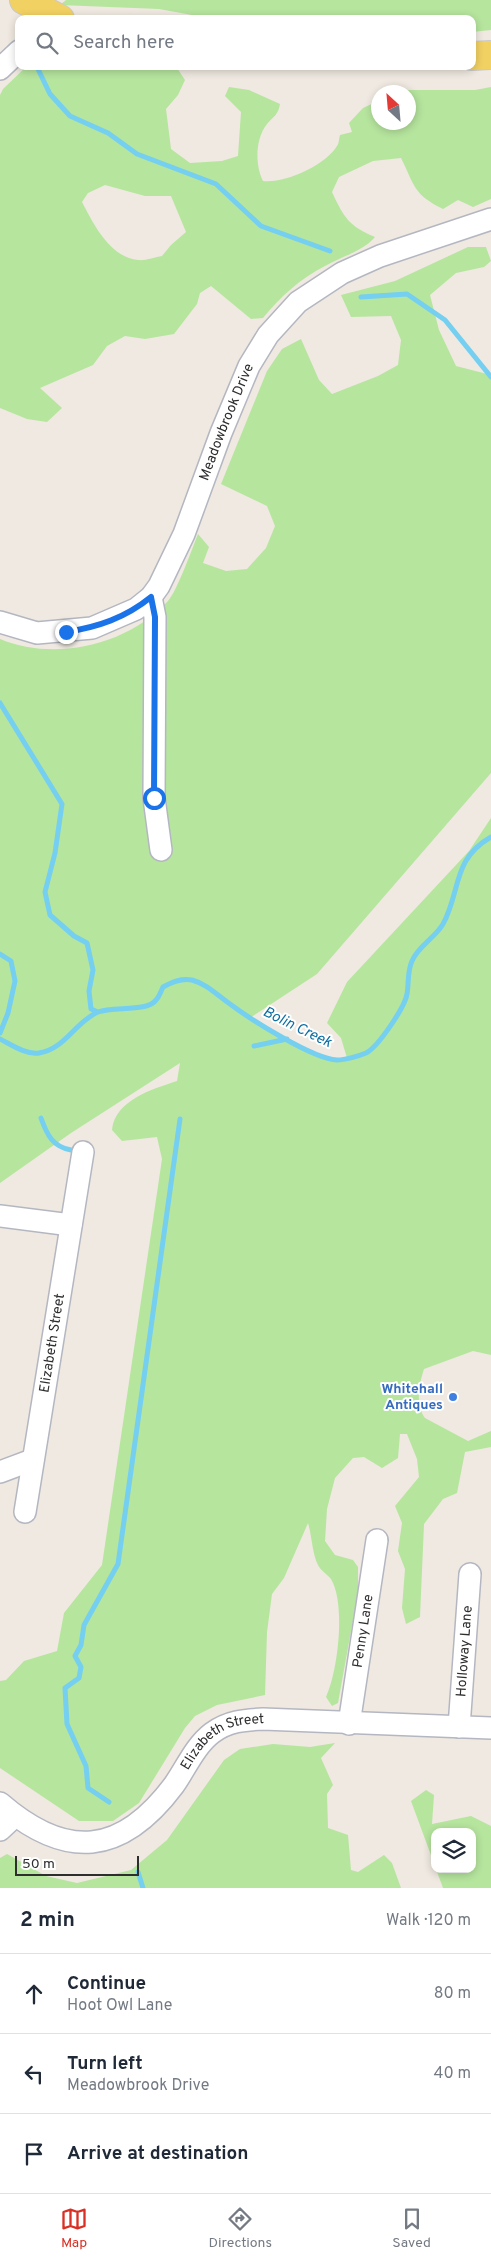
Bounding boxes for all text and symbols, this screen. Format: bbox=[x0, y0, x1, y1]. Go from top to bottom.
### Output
search box bbox=[15, 15, 476, 70]
icon: search bbox=[33, 29, 61, 57]
text: Search here bbox=[73, 31, 175, 55]
north arrow bbox=[371, 85, 416, 130]
street label: Meadowbrook Drive bbox=[196, 361, 258, 483]
route end bbox=[55, 621, 78, 644]
route start bbox=[143, 787, 166, 810]
water label: Bolin Creek bbox=[259, 1003, 335, 1053]
street label: Elizabeth Street bbox=[36, 1292, 69, 1394]
place label: Whitehall Antiques bbox=[381, 1381, 443, 1414]
marker: Whitehall Antiques bbox=[447, 1391, 459, 1403]
street label: Penny Lane bbox=[349, 1593, 377, 1669]
street label: Holloway Lane bbox=[453, 1605, 476, 1697]
street label: Elizabeth Street bbox=[177, 1710, 265, 1773]
map controls bbox=[431, 1828, 476, 1873]
button: layers bbox=[431, 1828, 476, 1873]
scale bar bbox=[15, 1853, 139, 1876]
text: 50 m bbox=[22, 1856, 55, 1873]
text: 2 min bbox=[20, 1907, 75, 1934]
text: Walk · 120 m bbox=[386, 1911, 471, 1931]
text: Continue bbox=[67, 1972, 146, 1996]
icon: ahead bbox=[20, 1980, 48, 2008]
text: 80 m bbox=[434, 1984, 471, 2004]
text: Hoot Owl Lane bbox=[67, 1996, 172, 2016]
text: Turn left bbox=[67, 2052, 143, 2076]
icon: left bbox=[20, 2060, 48, 2088]
text: 40 m bbox=[433, 2064, 471, 2084]
text: Meadowbrook Drive bbox=[67, 2076, 209, 2096]
icon: arrive bbox=[20, 2140, 48, 2168]
text: Arrive at destination bbox=[67, 2142, 248, 2166]
tab: Map bbox=[60, 2205, 88, 2252]
tab: Directions bbox=[208, 2205, 272, 2252]
tab: Saved bbox=[392, 2205, 431, 2252]

